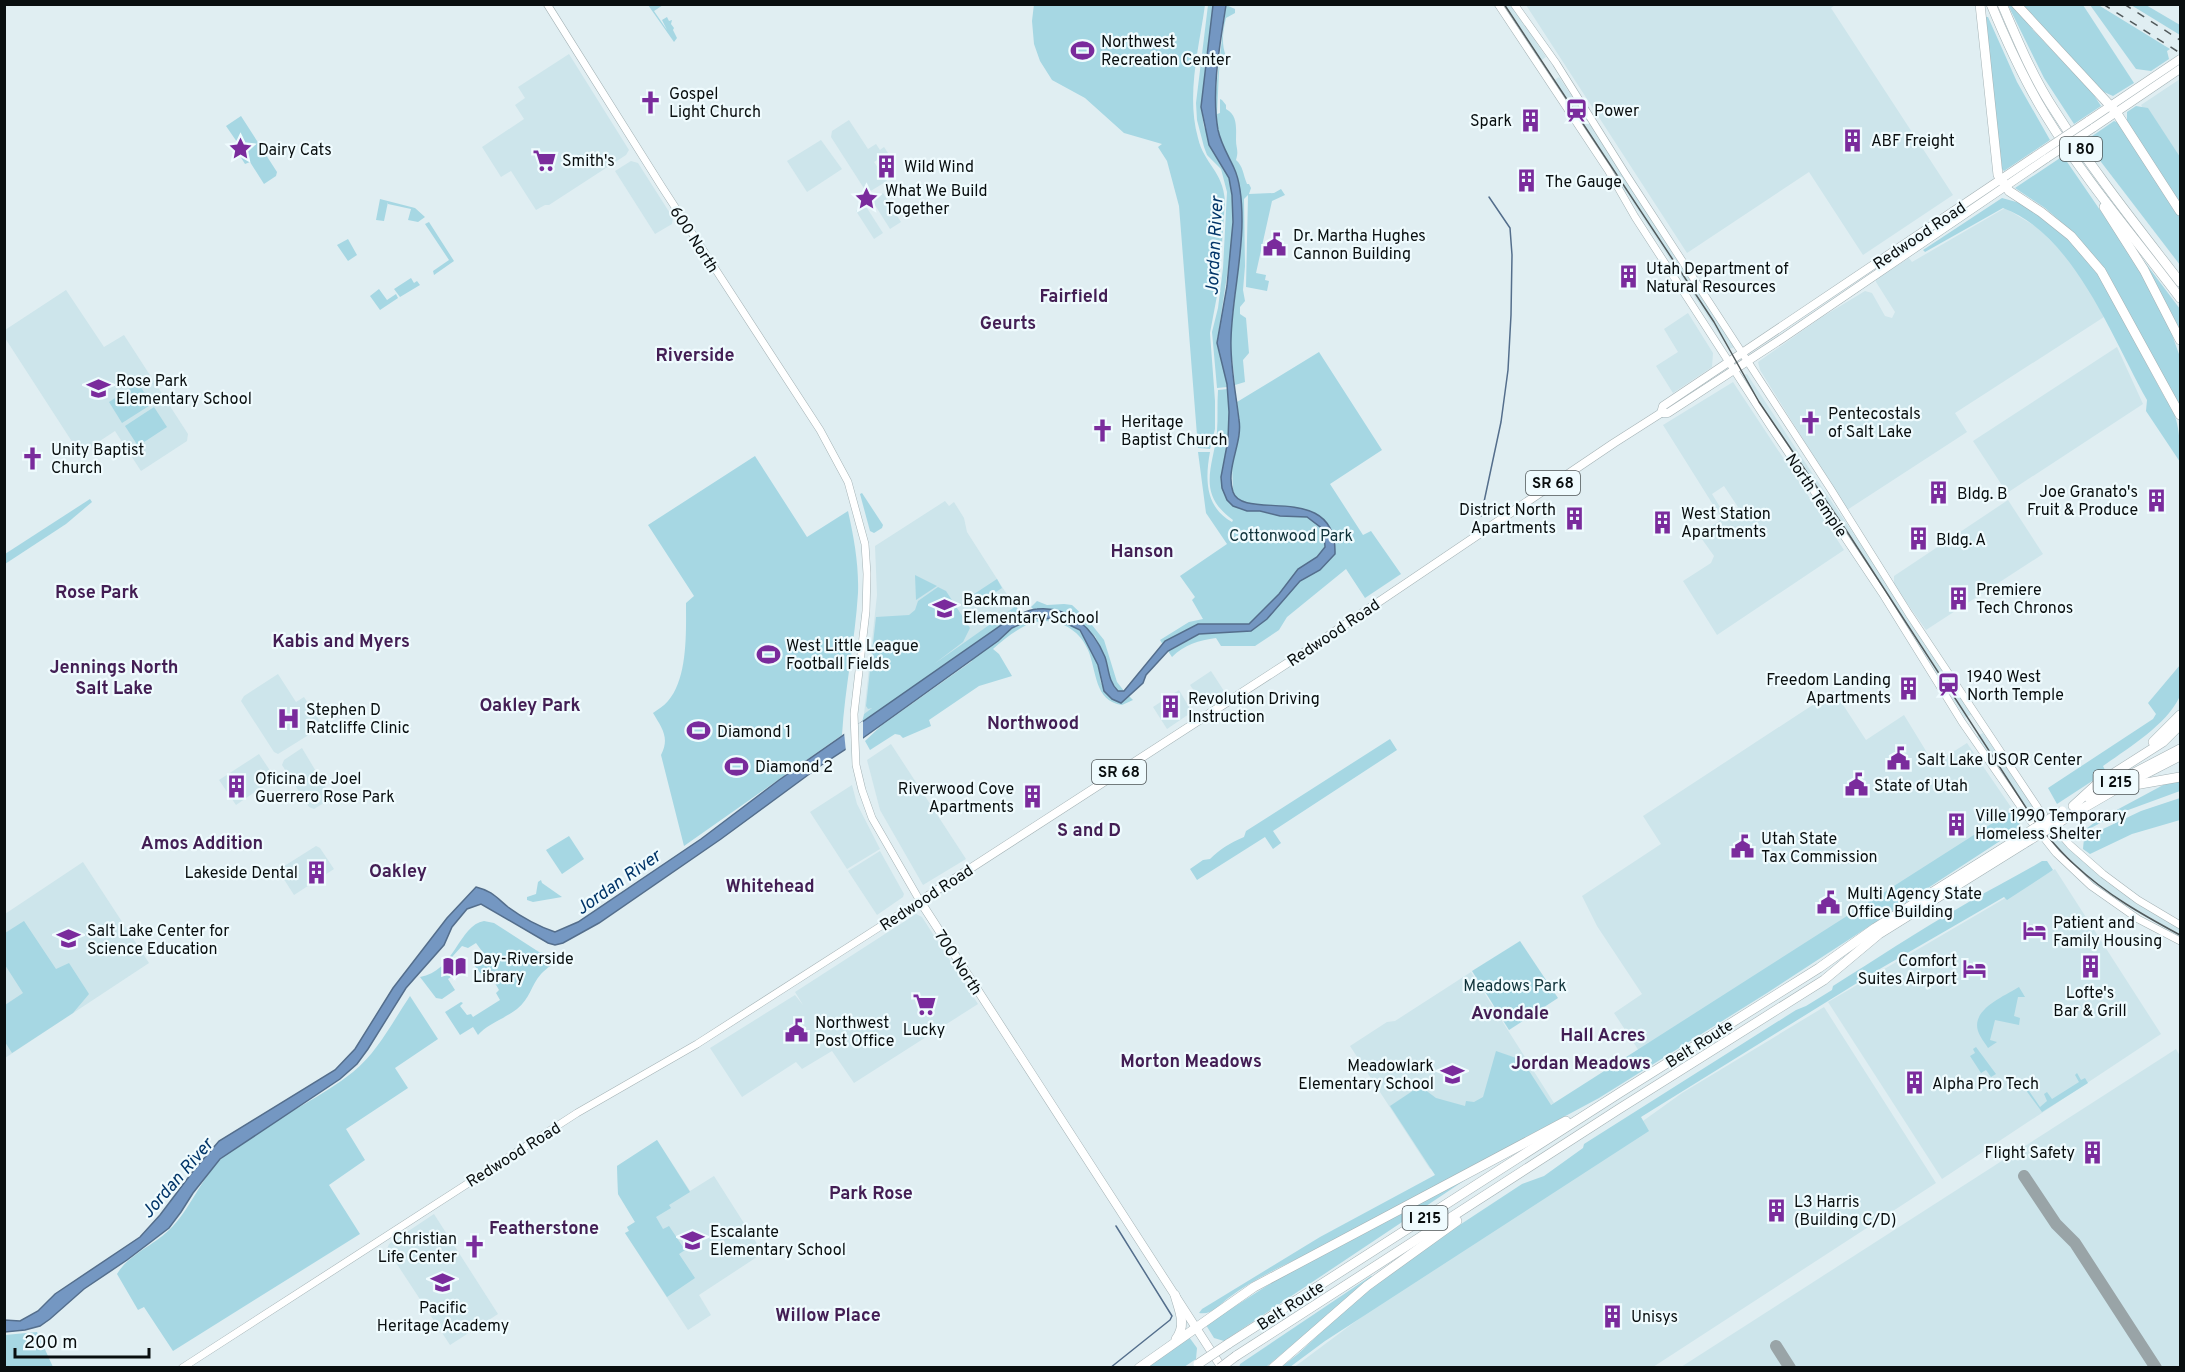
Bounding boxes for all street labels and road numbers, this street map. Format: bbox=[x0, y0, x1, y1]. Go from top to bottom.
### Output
road number: I 80 bbox=[2060, 137, 2102, 161]
street label: Redwood Road bbox=[1870, 198, 1970, 275]
street label: 600 North bbox=[664, 203, 722, 277]
street label: North Temple bbox=[1780, 450, 1851, 542]
road number: SR 68 bbox=[1526, 471, 1580, 495]
street label: Redwood Road bbox=[1284, 595, 1384, 672]
road number: SR 68 bbox=[1092, 760, 1146, 784]
road number: I 215 bbox=[2094, 770, 2138, 794]
street label: Redwood Road bbox=[877, 861, 978, 936]
street label: 700 North bbox=[929, 927, 986, 999]
street label: Belt Route bbox=[1663, 1016, 1738, 1073]
street label: Redwood Road bbox=[463, 1119, 565, 1193]
road number: I 215 bbox=[1402, 1206, 1448, 1230]
street label: Belt Route bbox=[1254, 1278, 1328, 1336]

